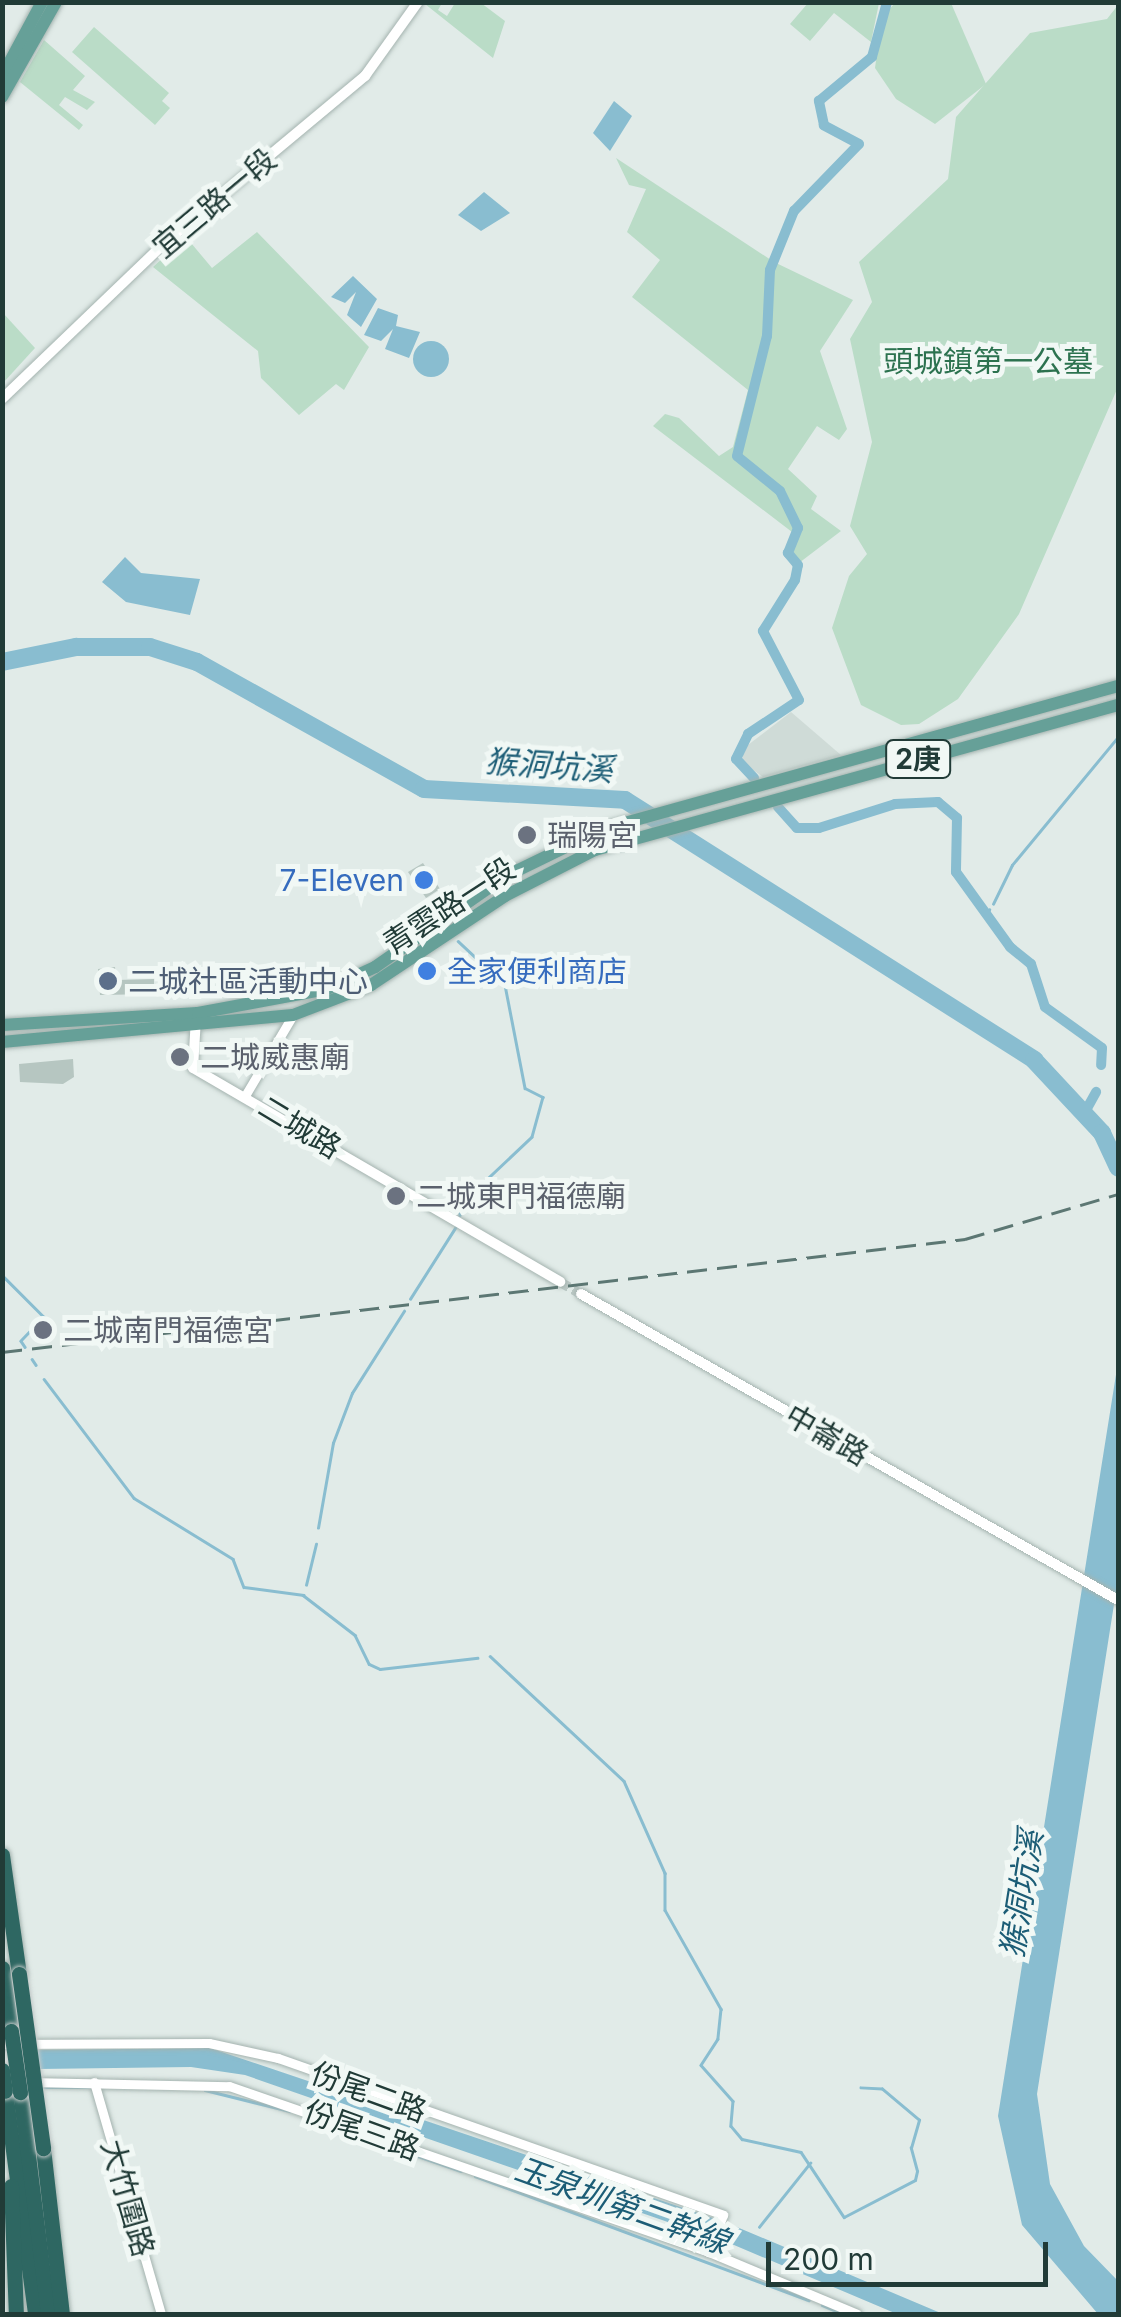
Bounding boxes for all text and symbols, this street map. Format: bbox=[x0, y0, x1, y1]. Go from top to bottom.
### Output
street label: 宜三路一段 bbox=[145, 141, 283, 265]
park label: 頭城鎮第一公墓 bbox=[883, 343, 1093, 379]
road number: 2庚 bbox=[883, 736, 953, 782]
water label: 猴洞坑溪 bbox=[484, 742, 614, 790]
place label: 瑞陽宮 bbox=[547, 817, 637, 853]
marker: 瑞陽宮 bbox=[516, 824, 538, 846]
street label: 青雲路一段 bbox=[376, 850, 522, 962]
place label: 7-Eleven bbox=[280, 862, 404, 898]
marker: 7-Eleven bbox=[413, 869, 435, 891]
place label: 全家便利商店 bbox=[447, 953, 627, 989]
marker: 全家便利商店 bbox=[416, 960, 438, 982]
place label: 二城社區活動中心 bbox=[128, 963, 368, 999]
marker: 二城社區活動中心 bbox=[97, 970, 119, 992]
place label: 二城威惠廟 bbox=[200, 1039, 350, 1075]
marker: 二城威惠廟 bbox=[169, 1046, 191, 1068]
street label: 二城路 bbox=[252, 1088, 348, 1166]
place label: 二城東門福德廟 bbox=[416, 1178, 626, 1214]
marker: 二城東門福德廟 bbox=[385, 1185, 407, 1207]
place label: 二城南門福德宮 bbox=[63, 1312, 273, 1348]
marker: 二城南門福德宮 bbox=[32, 1319, 54, 1341]
street label: 中崙路 bbox=[779, 1397, 875, 1473]
water label: 猴洞坑溪 bbox=[993, 1828, 1051, 1960]
street label: 份尾二路 bbox=[306, 2055, 432, 2129]
street label: 份尾三路 bbox=[299, 2093, 425, 2167]
street label: 大竹圍路 bbox=[94, 2135, 162, 2261]
water label: 玉泉圳第二幹線 bbox=[510, 2150, 734, 2262]
scale bar bbox=[771, 2222, 1054, 2284]
text: 200 m bbox=[783, 2241, 874, 2277]

